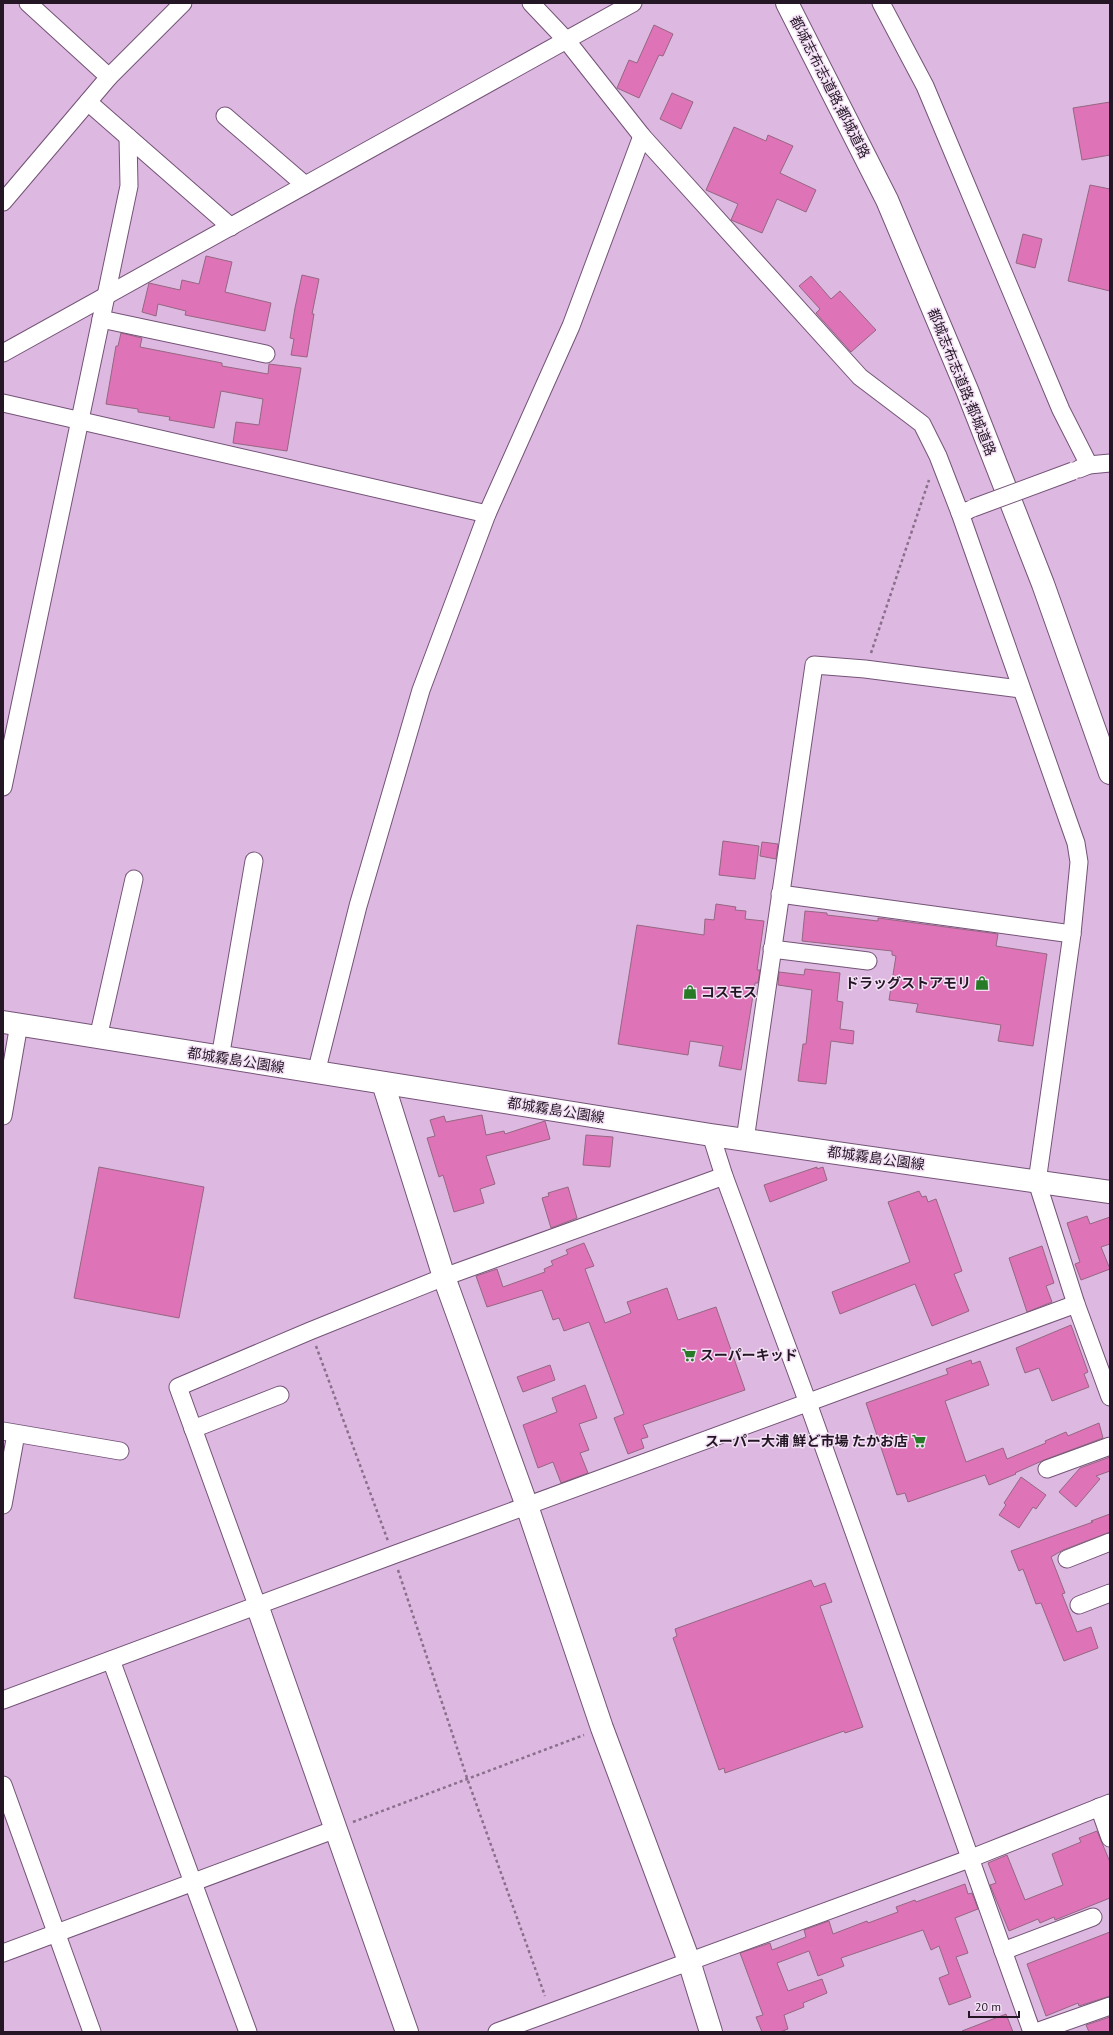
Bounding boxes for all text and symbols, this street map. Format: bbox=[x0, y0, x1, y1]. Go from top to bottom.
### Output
street label: 都城志布志道路;都城道路 bbox=[786, 13, 874, 161]
street label: 都城志布志道路;都城道路 bbox=[924, 306, 1000, 458]
place label: ドラッグストアモリ bbox=[845, 974, 971, 992]
shop icon: ドラッグストアモリ bbox=[974, 975, 990, 991]
place label: コスモス bbox=[701, 983, 757, 1001]
shop icon: コスモス bbox=[682, 984, 698, 1000]
street label: 都城霧島公園線 bbox=[186, 1043, 286, 1077]
street label: 都城霧島公園線 bbox=[506, 1093, 606, 1127]
street label: 都城霧島公園線 bbox=[826, 1142, 926, 1174]
place label: スーパーキッド bbox=[700, 1346, 798, 1364]
supermarket icon: スーパーキッド bbox=[681, 1347, 697, 1363]
place label: スーパー大浦 鮮ど市場 たかお店 bbox=[705, 1432, 908, 1450]
supermarket icon: スーパー大浦 鮮ど市場 たかお店 bbox=[911, 1433, 927, 1449]
scale bar bbox=[969, 1993, 1019, 2019]
text: 20 m bbox=[975, 1999, 1001, 2014]

